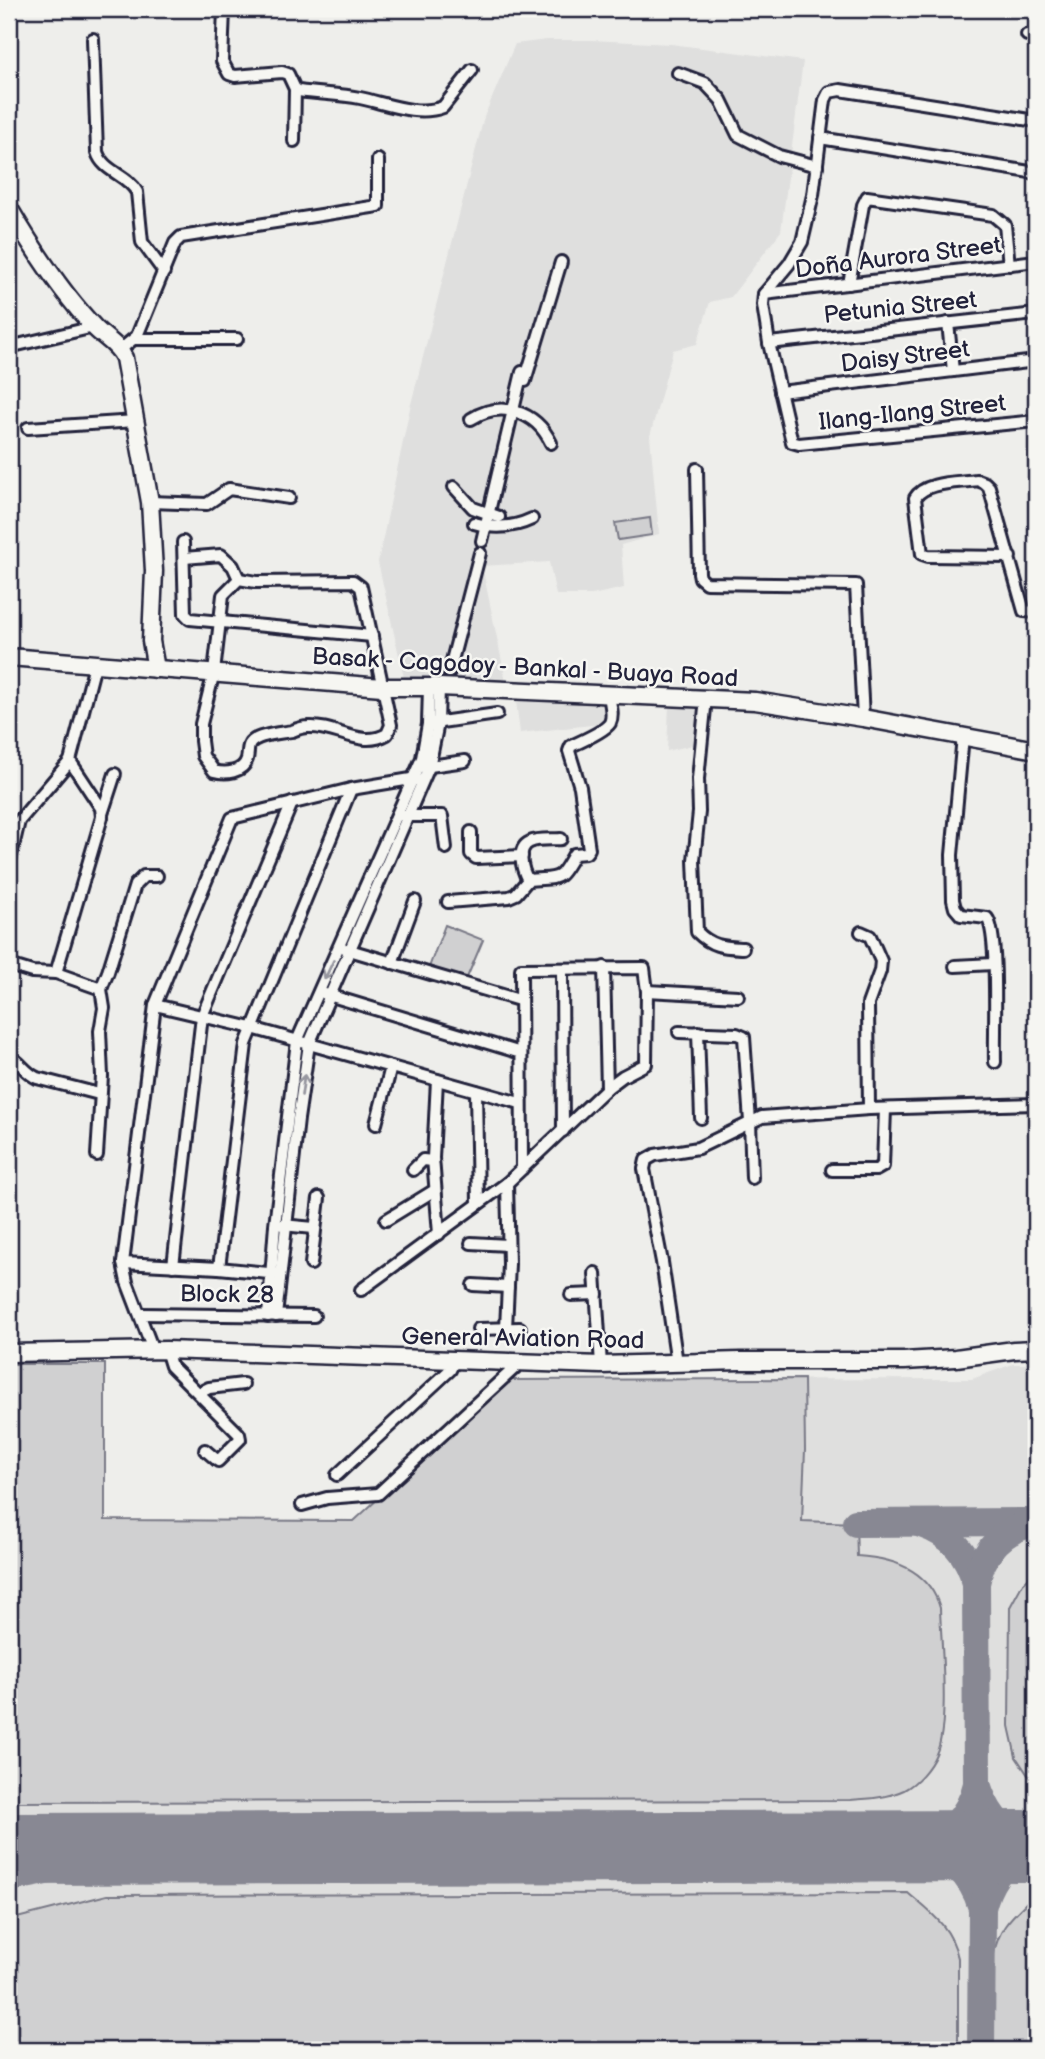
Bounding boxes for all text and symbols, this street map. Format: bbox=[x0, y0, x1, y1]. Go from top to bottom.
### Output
street label: Doña Aurora Street bbox=[793, 230, 1004, 285]
street label: Petunia Street bbox=[822, 285, 979, 330]
street label: Daisy Street bbox=[839, 334, 972, 379]
street label: Ilang-Ilang Street bbox=[817, 388, 1008, 437]
street label: Basak - Cagodoy - Bankal - Buaya Road bbox=[311, 642, 739, 693]
one-way arrow bbox=[322, 959, 335, 980]
one-way arrow bbox=[296, 1074, 309, 1097]
street label: Block 28 bbox=[180, 1279, 274, 1310]
street label: General Aviation Road bbox=[401, 1322, 645, 1355]

